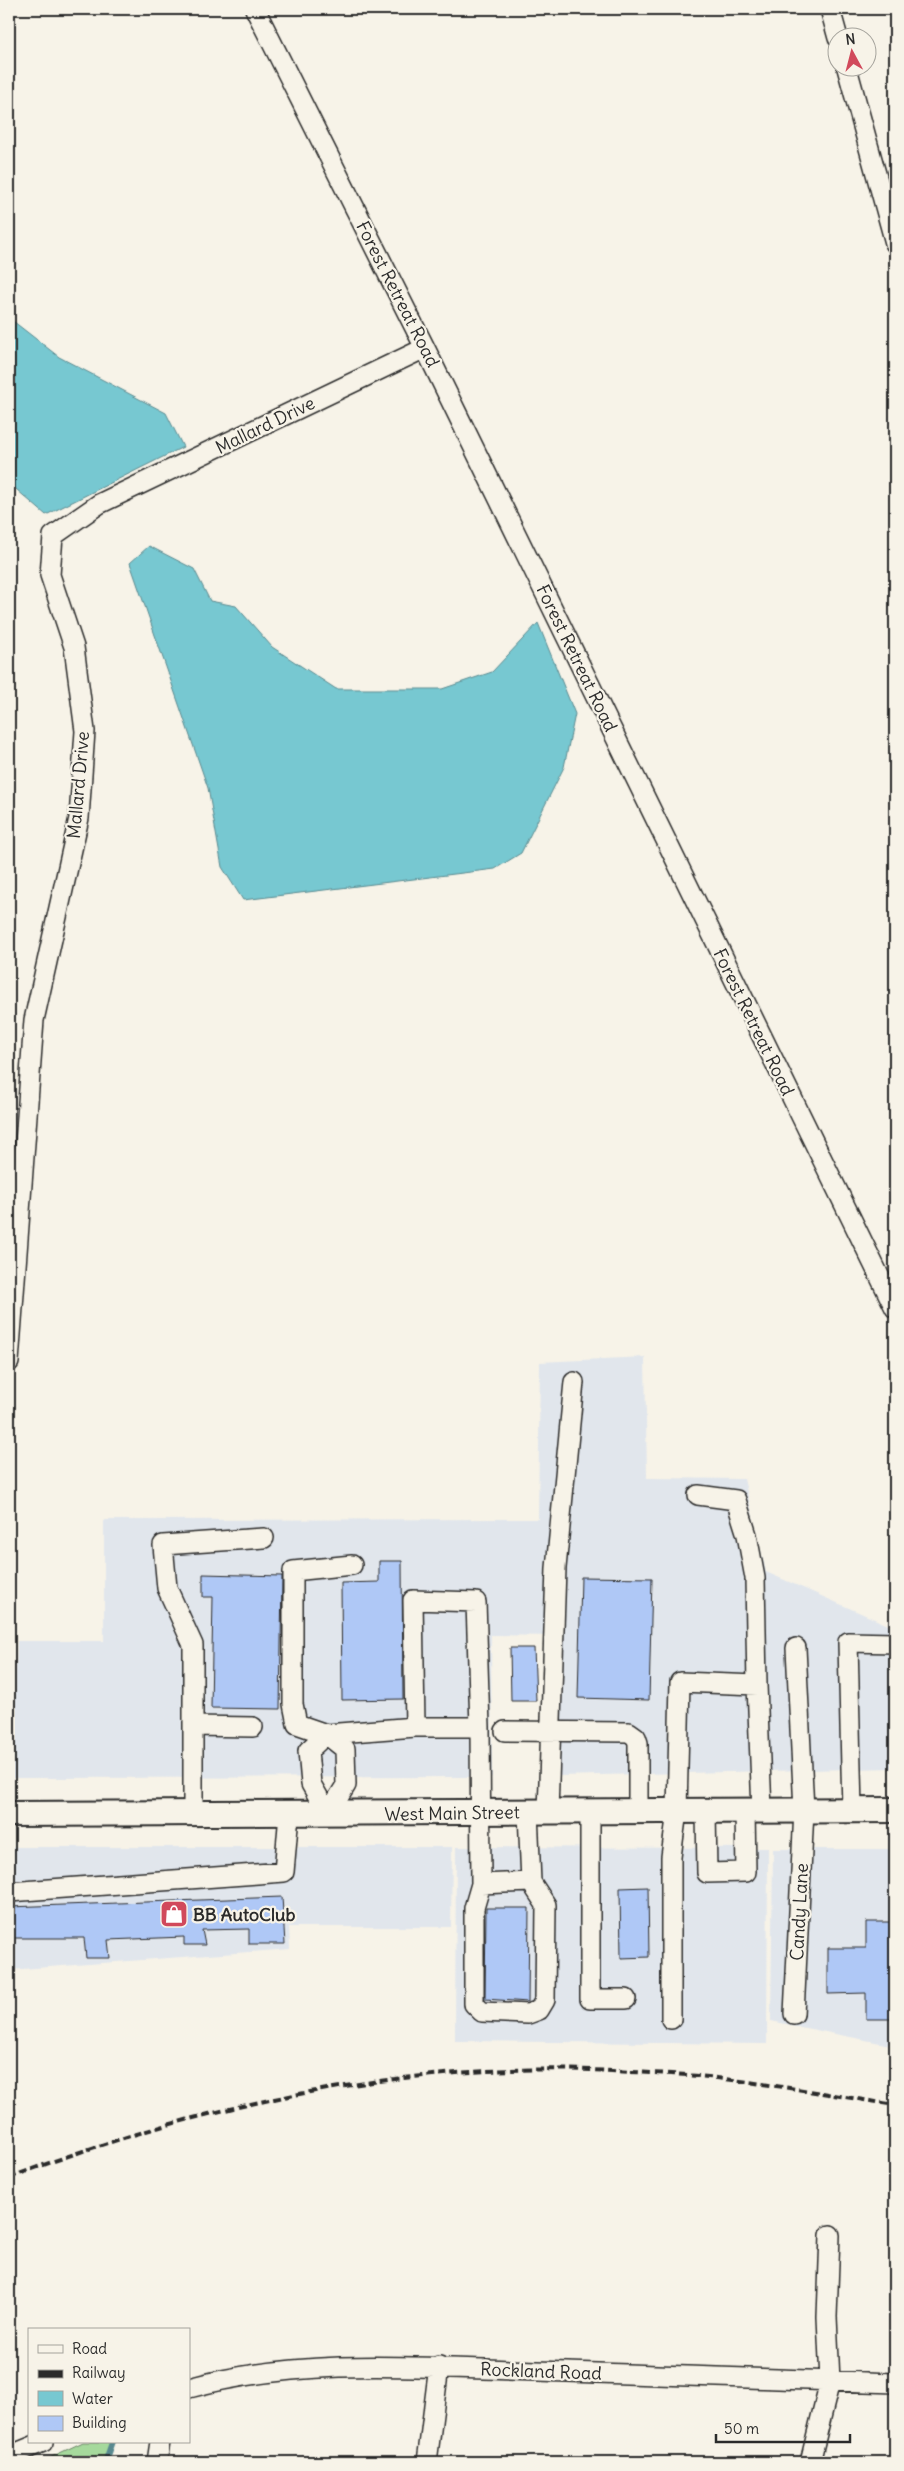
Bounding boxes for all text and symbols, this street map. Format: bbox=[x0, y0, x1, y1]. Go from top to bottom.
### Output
north arrow bbox=[826, 28, 876, 78]
text: N bbox=[845, 30, 856, 49]
street label: Forest Retreat Road bbox=[351, 217, 445, 371]
street label: Mallard Drive bbox=[212, 391, 318, 459]
street label: Forest Retreat Road bbox=[531, 581, 623, 736]
street label: Mallard Drive bbox=[62, 730, 94, 840]
street label: Forest Retreat Road bbox=[708, 945, 800, 1100]
street label: West Main Street bbox=[384, 1800, 520, 1826]
street label: Candy Lane bbox=[785, 1863, 813, 1961]
shop icon: BB AutoClub bbox=[159, 1899, 189, 1929]
place label: BB AutoClub bbox=[193, 1903, 296, 1926]
legend bbox=[28, 2328, 190, 2444]
text: Road bbox=[72, 2339, 107, 2358]
street label: Rockland Road bbox=[480, 2357, 603, 2385]
text: Railway bbox=[72, 2363, 126, 2382]
text: Water bbox=[72, 2389, 113, 2408]
scale bar bbox=[716, 2411, 850, 2443]
text: Building bbox=[72, 2413, 127, 2432]
text: 50 m bbox=[724, 2419, 759, 2438]

